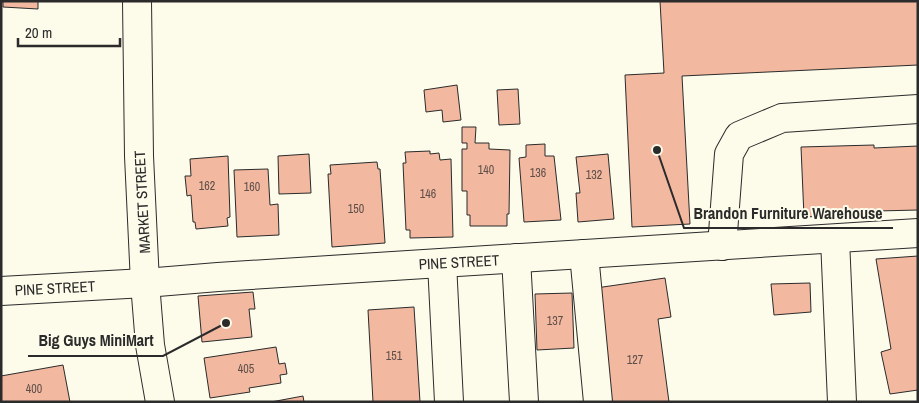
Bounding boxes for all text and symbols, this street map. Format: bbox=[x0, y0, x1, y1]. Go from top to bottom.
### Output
scale bar bbox=[18, 15, 120, 47]
text: 20 m bbox=[25, 22, 52, 43]
street label: MARKET STREET bbox=[129, 150, 155, 254]
house number: 140 bbox=[478, 162, 494, 178]
house number: 136 bbox=[530, 165, 546, 181]
house number: 132 bbox=[586, 167, 602, 183]
house number: 162 bbox=[199, 178, 215, 194]
house number: 160 bbox=[244, 179, 260, 195]
house number: 146 bbox=[420, 186, 436, 202]
callout: Brandon Furniture Warehouse bbox=[684, 197, 893, 228]
house number: 150 bbox=[348, 201, 364, 217]
text: Brandon Furniture Warehouse bbox=[693, 202, 883, 224]
street label: PINE STREET bbox=[418, 249, 500, 275]
street label: PINE STREET bbox=[14, 275, 96, 301]
house number: 137 bbox=[547, 313, 564, 329]
callout: Big Guys MiniMart bbox=[28, 325, 163, 356]
text: Big Guys MiniMart bbox=[38, 329, 154, 351]
house number: 151 bbox=[386, 348, 403, 364]
house number: 127 bbox=[627, 352, 644, 368]
house number: 405 bbox=[238, 361, 255, 377]
house number: 400 bbox=[26, 381, 42, 397]

